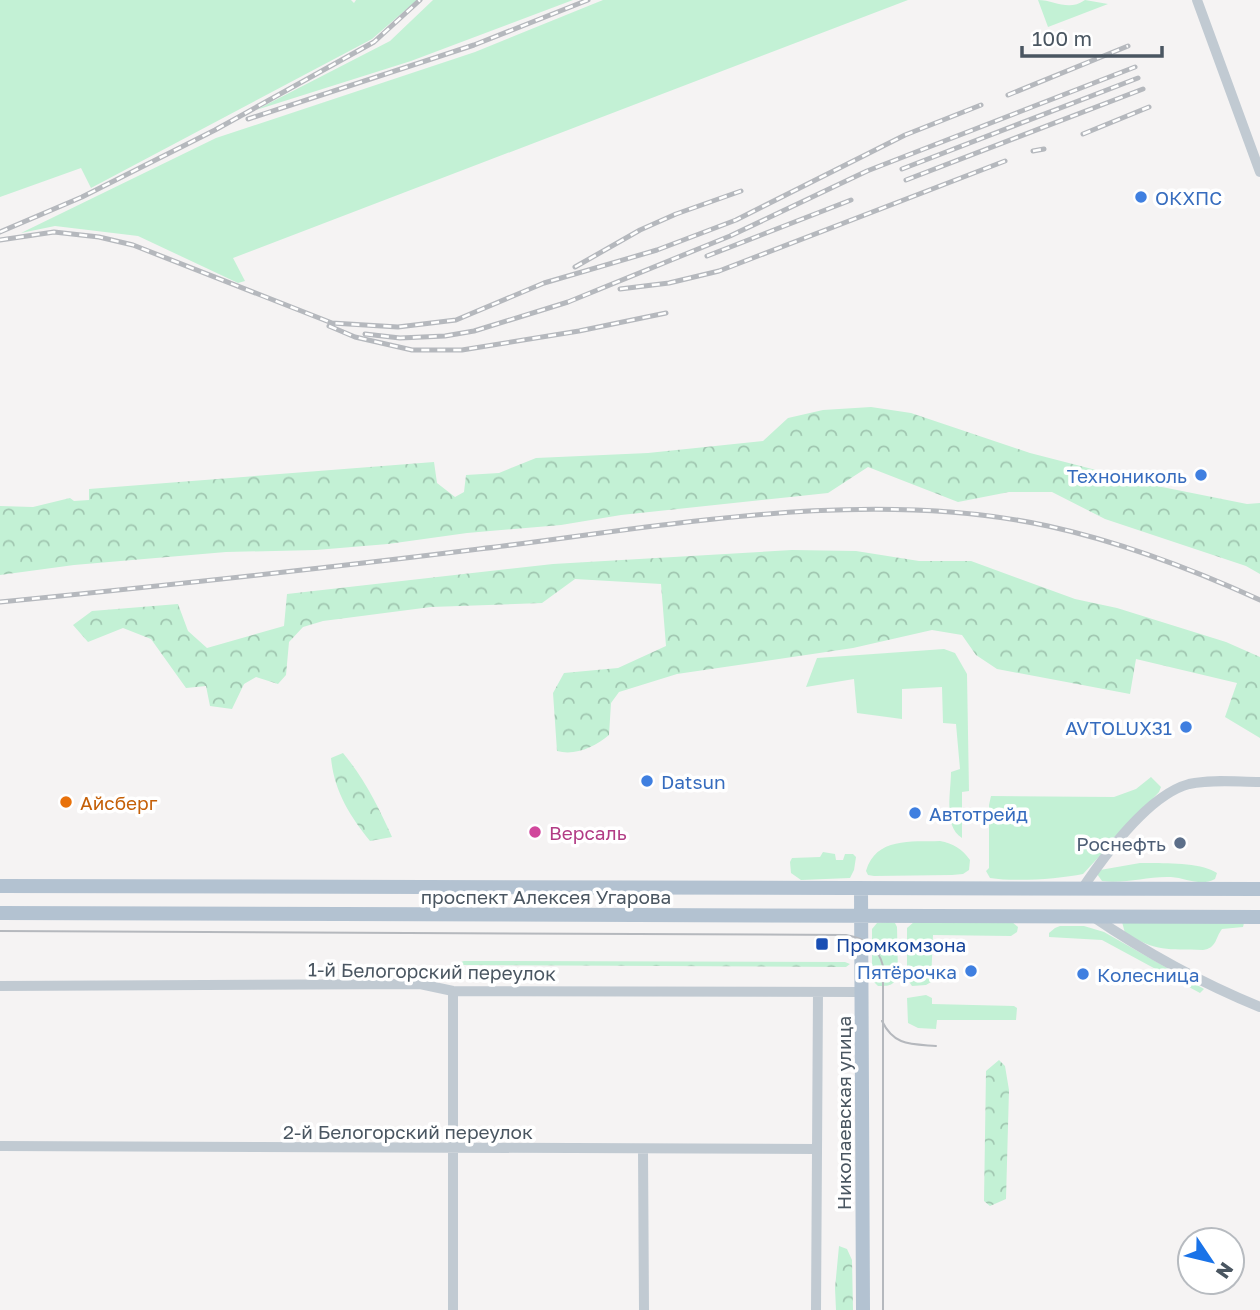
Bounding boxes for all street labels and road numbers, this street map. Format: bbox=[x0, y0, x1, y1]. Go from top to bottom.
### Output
street label: проспект Алексея Угарова bbox=[421, 885, 671, 908]
street label: 1-й Белогорский переулок bbox=[308, 957, 556, 985]
street label: Николаевская улица bbox=[832, 1016, 855, 1210]
street label: 2-й Белогорский переулок bbox=[283, 1120, 533, 1143]

